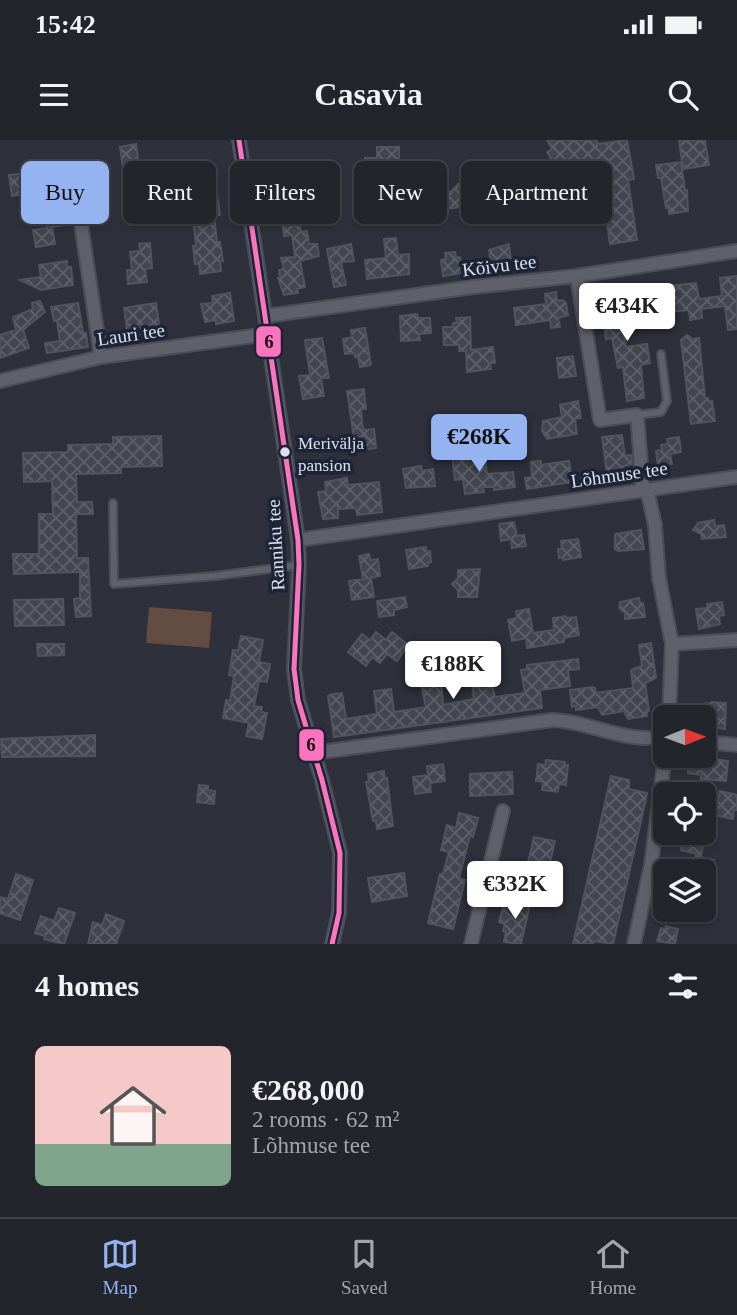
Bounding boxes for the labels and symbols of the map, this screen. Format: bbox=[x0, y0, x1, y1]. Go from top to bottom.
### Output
street label: Kõivu tee bbox=[461, 251, 537, 280]
pin: €434K bbox=[578, 284, 676, 343]
street label: Lauri tee bbox=[96, 319, 166, 350]
line badge: 6 bbox=[255, 325, 282, 358]
text: 6 bbox=[264, 331, 274, 352]
pin: €268K bbox=[430, 414, 528, 474]
place label: Merivälja pansion bbox=[298, 434, 365, 475]
marker: Merivälja pansion bbox=[278, 445, 292, 459]
street label: Lõhmuse tee bbox=[569, 457, 669, 492]
street label: Ranniku tee bbox=[263, 499, 288, 591]
pin: €188K bbox=[404, 642, 502, 701]
north arrow bbox=[653, 705, 716, 768]
line badge: 6 bbox=[298, 728, 325, 762]
text: 6 bbox=[306, 734, 316, 755]
pin: €332K bbox=[466, 862, 564, 921]

